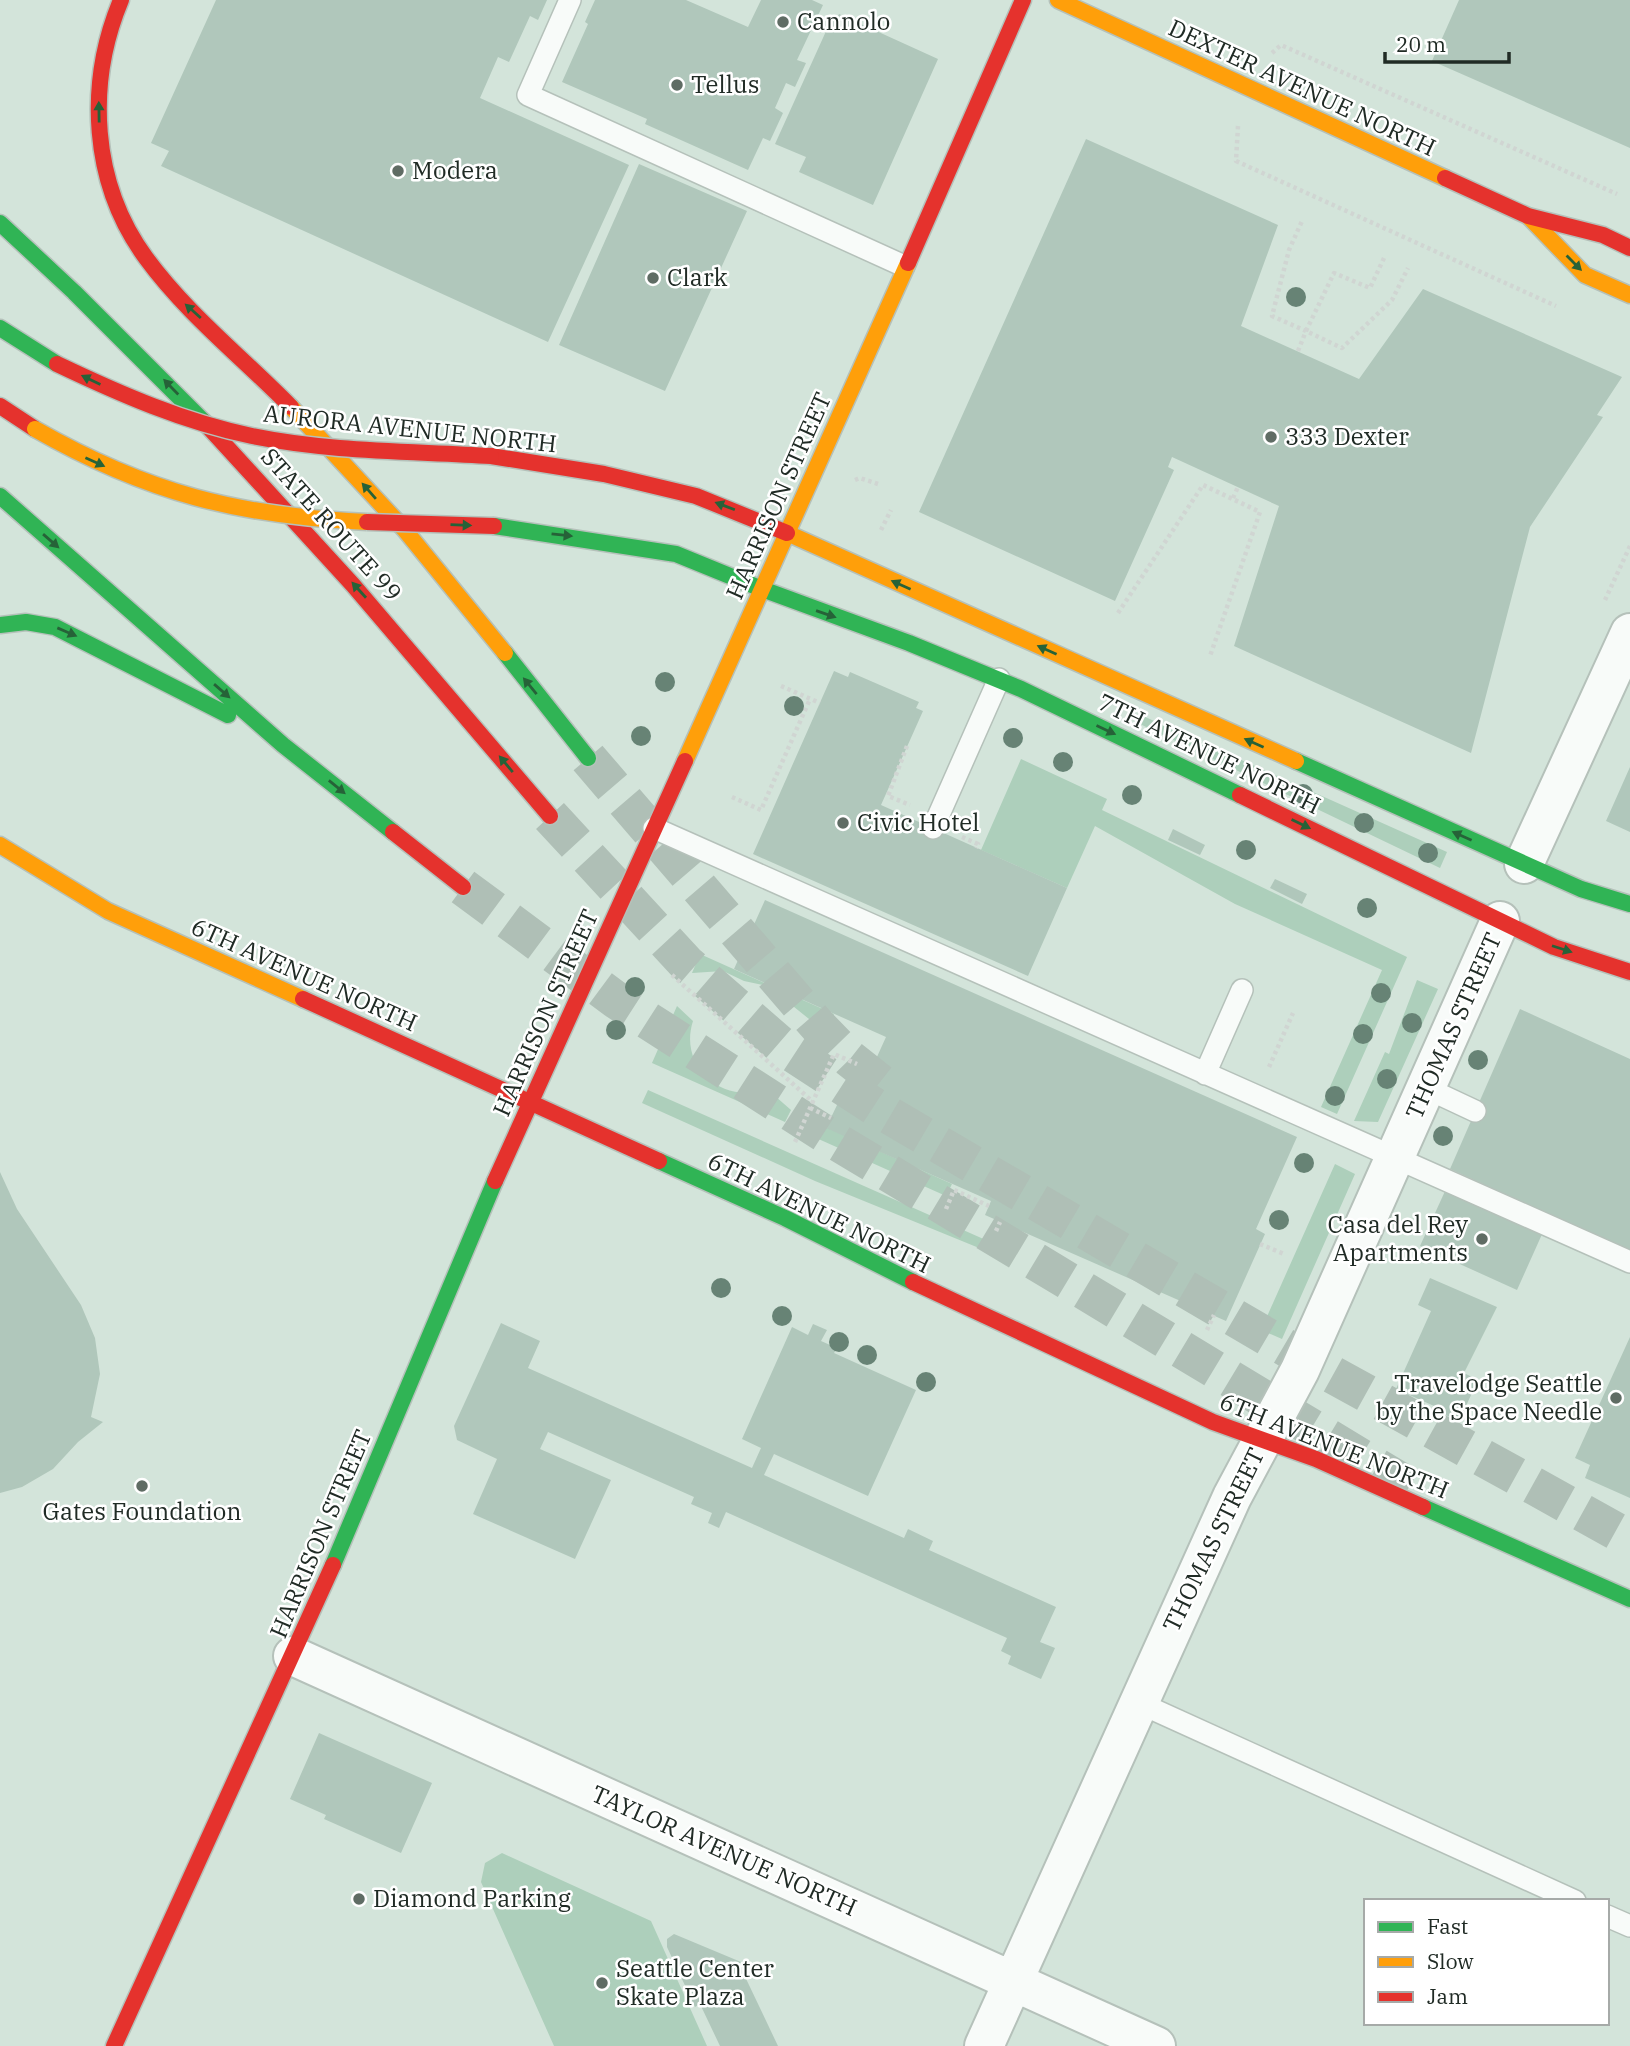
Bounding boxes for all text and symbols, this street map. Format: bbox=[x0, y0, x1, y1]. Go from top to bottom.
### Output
place label: Cannolo bbox=[797, 5, 890, 37]
street label: DEXTER AVENUE NORTH bbox=[1164, 11, 1441, 163]
marker: Cannolo bbox=[775, 14, 791, 30]
scale bar bbox=[1385, 21, 1509, 65]
text: 20 m bbox=[1396, 30, 1446, 58]
place label: Tellus bbox=[691, 68, 759, 100]
marker: Tellus bbox=[669, 77, 685, 93]
one-way arrow bbox=[93, 100, 105, 122]
place label: Modera bbox=[412, 154, 498, 186]
marker: Modera bbox=[390, 163, 406, 179]
one-way arrow bbox=[1565, 254, 1581, 271]
place label: Clark bbox=[667, 261, 728, 293]
marker: Clark bbox=[645, 270, 661, 286]
one-way arrow bbox=[185, 304, 202, 320]
one-way arrow bbox=[81, 374, 101, 386]
one-way arrow bbox=[164, 379, 180, 396]
street label: HARRISON STREET bbox=[718, 387, 838, 604]
street label: AURORA AVENUE NORTH bbox=[262, 397, 558, 459]
place label: 333 Dexter bbox=[1285, 420, 1409, 452]
marker: 333 Dexter bbox=[1263, 429, 1279, 445]
street label: STATE ROUTE 99 bbox=[254, 441, 409, 608]
one-way arrow bbox=[85, 456, 105, 468]
one-way arrow bbox=[362, 483, 377, 500]
one-way arrow bbox=[714, 500, 735, 511]
one-way arrow bbox=[450, 520, 472, 531]
one-way arrow bbox=[551, 530, 573, 541]
one-way arrow bbox=[43, 533, 60, 548]
one-way arrow bbox=[891, 579, 912, 590]
one-way arrow bbox=[351, 581, 367, 599]
one-way arrow bbox=[816, 609, 837, 620]
one-way arrow bbox=[56, 627, 77, 638]
one-way arrow bbox=[1037, 644, 1057, 656]
one-way arrow bbox=[523, 677, 538, 694]
one-way arrow bbox=[214, 683, 231, 698]
street label: 7TH AVENUE NORTH bbox=[1093, 685, 1326, 821]
one-way arrow bbox=[1096, 724, 1116, 735]
one-way arrow bbox=[1244, 737, 1265, 748]
one-way arrow bbox=[499, 755, 514, 772]
one-way arrow bbox=[327, 780, 345, 795]
place label: Civic Hotel bbox=[857, 806, 979, 838]
marker: Civic Hotel bbox=[835, 815, 851, 831]
one-way arrow bbox=[1291, 819, 1311, 830]
one-way arrow bbox=[1452, 830, 1472, 842]
street label: HARRISON STREET bbox=[485, 904, 605, 1121]
street label: 6TH AVENUE NORTH bbox=[186, 910, 423, 1038]
street label: THOMAS STREET bbox=[1398, 927, 1509, 1124]
one-way arrow bbox=[1552, 944, 1573, 955]
street label: 6TH AVENUE NORTH bbox=[703, 1144, 936, 1280]
place label: Casa del Rey Apartments bbox=[1328, 1208, 1468, 1268]
marker: Casa del Rey Apartments bbox=[1474, 1231, 1490, 1247]
place label: Travelodge Seattle by the Space Needle bbox=[1376, 1367, 1602, 1427]
street label: 6TH AVENUE NORTH bbox=[1215, 1384, 1454, 1506]
marker: Travelodge Seattle by the Space Needle bbox=[1608, 1390, 1624, 1406]
street label: HARRISON STREET bbox=[262, 1425, 378, 1643]
street label: THOMAS STREET bbox=[1155, 1442, 1271, 1637]
marker: Gates Foundation bbox=[134, 1478, 150, 1494]
place label: Gates Foundation bbox=[42, 1495, 242, 1527]
street label: TAYLOR AVENUE NORTH bbox=[587, 1777, 862, 1923]
place label: Diamond Parking bbox=[373, 1882, 571, 1914]
marker: Diamond Parking bbox=[351, 1891, 367, 1907]
legend bbox=[1364, 1899, 1609, 2025]
text: Fast bbox=[1427, 1912, 1468, 1940]
text: Slow bbox=[1427, 1947, 1474, 1975]
place label: Seattle Center Skate Plaza bbox=[616, 1952, 774, 2012]
marker: Seattle Center Skate Plaza bbox=[594, 1975, 610, 1991]
text: Jam bbox=[1427, 1982, 1468, 2010]

